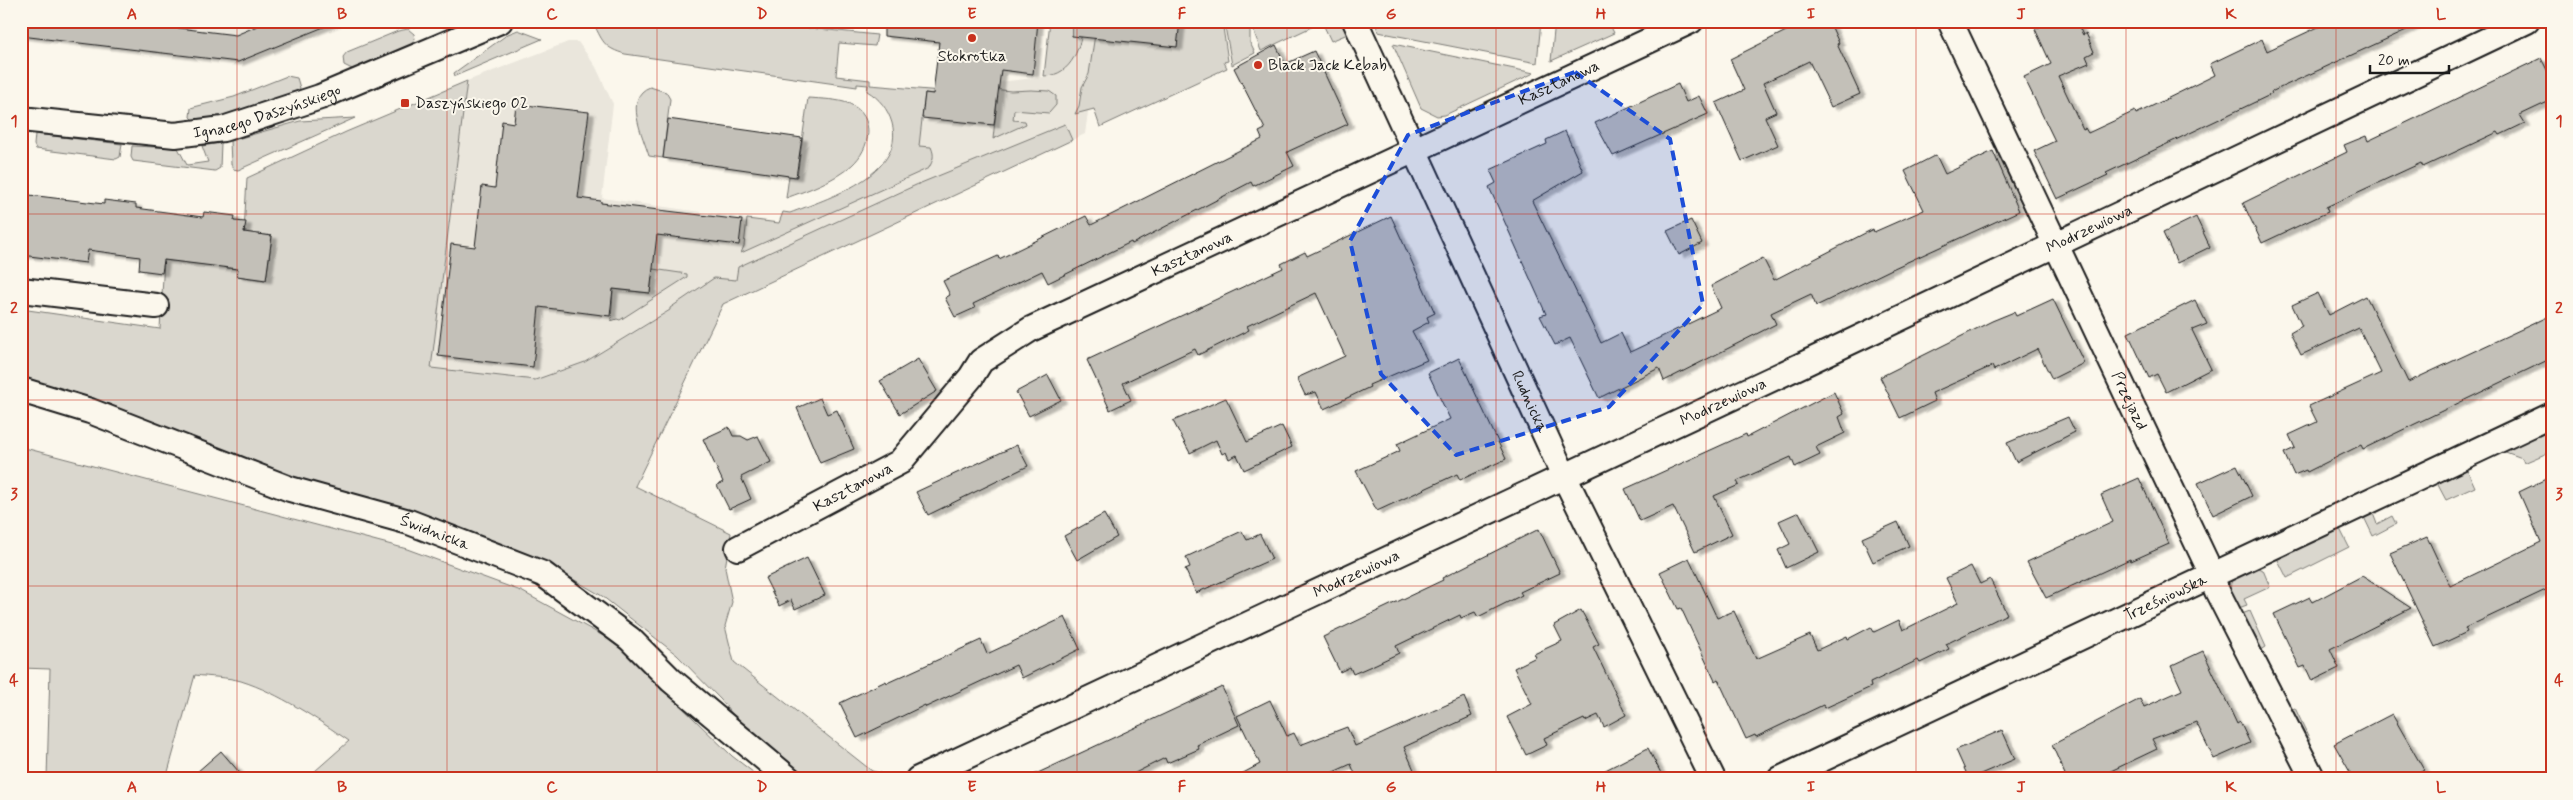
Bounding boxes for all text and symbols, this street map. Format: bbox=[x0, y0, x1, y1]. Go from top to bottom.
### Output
text: A bbox=[127, 4, 137, 25]
text: B bbox=[337, 4, 347, 25]
text: C bbox=[546, 4, 558, 25]
text: D bbox=[756, 4, 768, 25]
text: E bbox=[967, 4, 977, 25]
text: F bbox=[1178, 4, 1187, 25]
text: G bbox=[1386, 4, 1397, 25]
text: H bbox=[1596, 4, 1607, 25]
text: I bbox=[1807, 4, 1816, 25]
text: J bbox=[2016, 4, 2026, 25]
text: K bbox=[2225, 4, 2237, 25]
text: L bbox=[2436, 4, 2447, 25]
marker: Stokrotka bbox=[966, 32, 978, 44]
scale bar bbox=[2370, 42, 2449, 74]
place label: Stokrotka bbox=[938, 46, 1006, 67]
text: 20 m bbox=[2378, 51, 2410, 71]
place label: Black Jack Kebab bbox=[1268, 55, 1387, 76]
street label: Kasztanowa bbox=[1515, 55, 1603, 111]
marker: Black Jack Kebab bbox=[1252, 59, 1264, 71]
street label: Ignacego Daszyńskiego bbox=[192, 79, 344, 143]
place label: Daszyńskiego 02 bbox=[415, 93, 528, 115]
marker: Daszyńskiego 02 bbox=[399, 97, 411, 109]
text: 1 bbox=[10, 111, 18, 132]
text: 1 bbox=[2555, 111, 2563, 132]
street label: Modrzewiowa bbox=[2043, 199, 2136, 258]
street label: Kasztanowa bbox=[1148, 226, 1236, 282]
text: 2 bbox=[10, 298, 18, 319]
text: 2 bbox=[2555, 298, 2563, 319]
street label: Rudnicka bbox=[1507, 367, 1553, 436]
street label: Przejazd bbox=[2107, 368, 2152, 433]
street label: Modrzewiowa bbox=[1676, 373, 1770, 431]
street label: Kasztanowa bbox=[809, 457, 896, 517]
text: 3 bbox=[10, 484, 18, 505]
text: 3 bbox=[2555, 484, 2563, 505]
street label: Świdnicka bbox=[398, 510, 473, 555]
street label: Modrzewiowa bbox=[1310, 544, 1403, 603]
street label: Trześniowska bbox=[2120, 569, 2211, 626]
text: 4 bbox=[9, 670, 19, 691]
text: 4 bbox=[2554, 670, 2564, 691]
text: A bbox=[127, 777, 137, 798]
text: B bbox=[337, 777, 347, 798]
text: C bbox=[546, 777, 558, 798]
text: D bbox=[756, 777, 768, 798]
text: E bbox=[967, 777, 977, 798]
text: F bbox=[1178, 777, 1187, 798]
text: G bbox=[1386, 777, 1397, 798]
text: H bbox=[1596, 777, 1607, 798]
text: I bbox=[1807, 777, 1816, 798]
text: J bbox=[2016, 777, 2026, 798]
text: K bbox=[2225, 777, 2237, 798]
text: L bbox=[2436, 777, 2447, 798]

